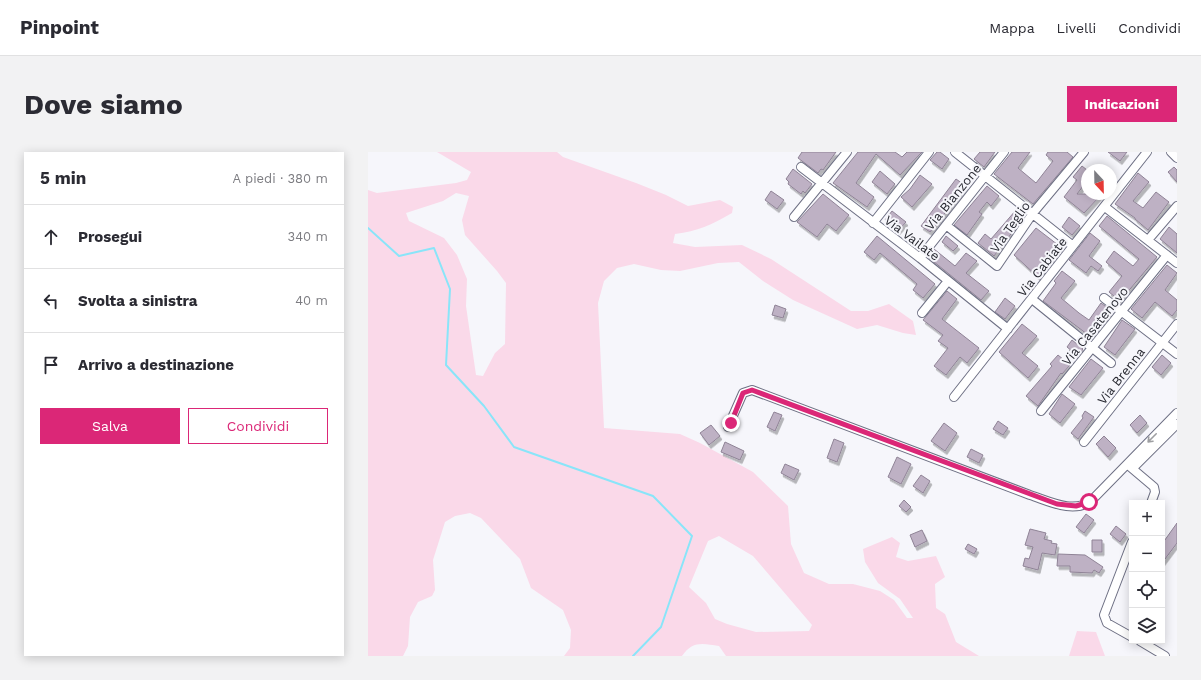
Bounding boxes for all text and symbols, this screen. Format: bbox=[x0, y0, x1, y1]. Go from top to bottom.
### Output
text: Pinpoint bbox=[20, 16, 99, 39]
text: Mappa bbox=[989, 20, 1035, 36]
text: Livelli bbox=[1057, 20, 1096, 36]
text: Condividi bbox=[1118, 20, 1181, 36]
button: Indicazioni bbox=[1067, 86, 1177, 122]
text: Dove siamo bbox=[24, 88, 183, 121]
street label: Via Bianzone bbox=[922, 161, 984, 233]
north arrow bbox=[1081, 164, 1117, 200]
text: 5 min bbox=[40, 168, 86, 188]
text: A piedi · 380 m bbox=[232, 171, 328, 186]
street label: Via Teglio bbox=[987, 198, 1033, 256]
street label: Via Vailate bbox=[881, 212, 943, 264]
icon: ahead bbox=[40, 226, 62, 248]
text: Prosegui bbox=[78, 228, 142, 246]
text: 340 m bbox=[288, 229, 328, 244]
street label: Via Cabiate bbox=[1014, 234, 1070, 300]
street label: Via Casatenovo bbox=[1059, 283, 1131, 368]
icon: left bbox=[40, 290, 62, 312]
text: Svolta a sinistra bbox=[78, 292, 198, 310]
text: 40 m bbox=[295, 293, 328, 308]
street label: Via Brenna bbox=[1094, 344, 1148, 407]
icon: arrive bbox=[40, 354, 62, 376]
text: Arrivo a destinazione bbox=[78, 356, 234, 374]
button: Salva bbox=[40, 408, 180, 444]
button: Condividi bbox=[188, 408, 328, 444]
route end bbox=[722, 414, 740, 432]
one-way arrow bbox=[1147, 433, 1157, 443]
route start bbox=[1080, 493, 1098, 511]
map controls bbox=[1129, 500, 1165, 644]
button: + bbox=[1129, 500, 1165, 536]
button: − bbox=[1129, 536, 1165, 572]
button: locate bbox=[1129, 572, 1165, 608]
button: layers bbox=[1129, 608, 1165, 644]

